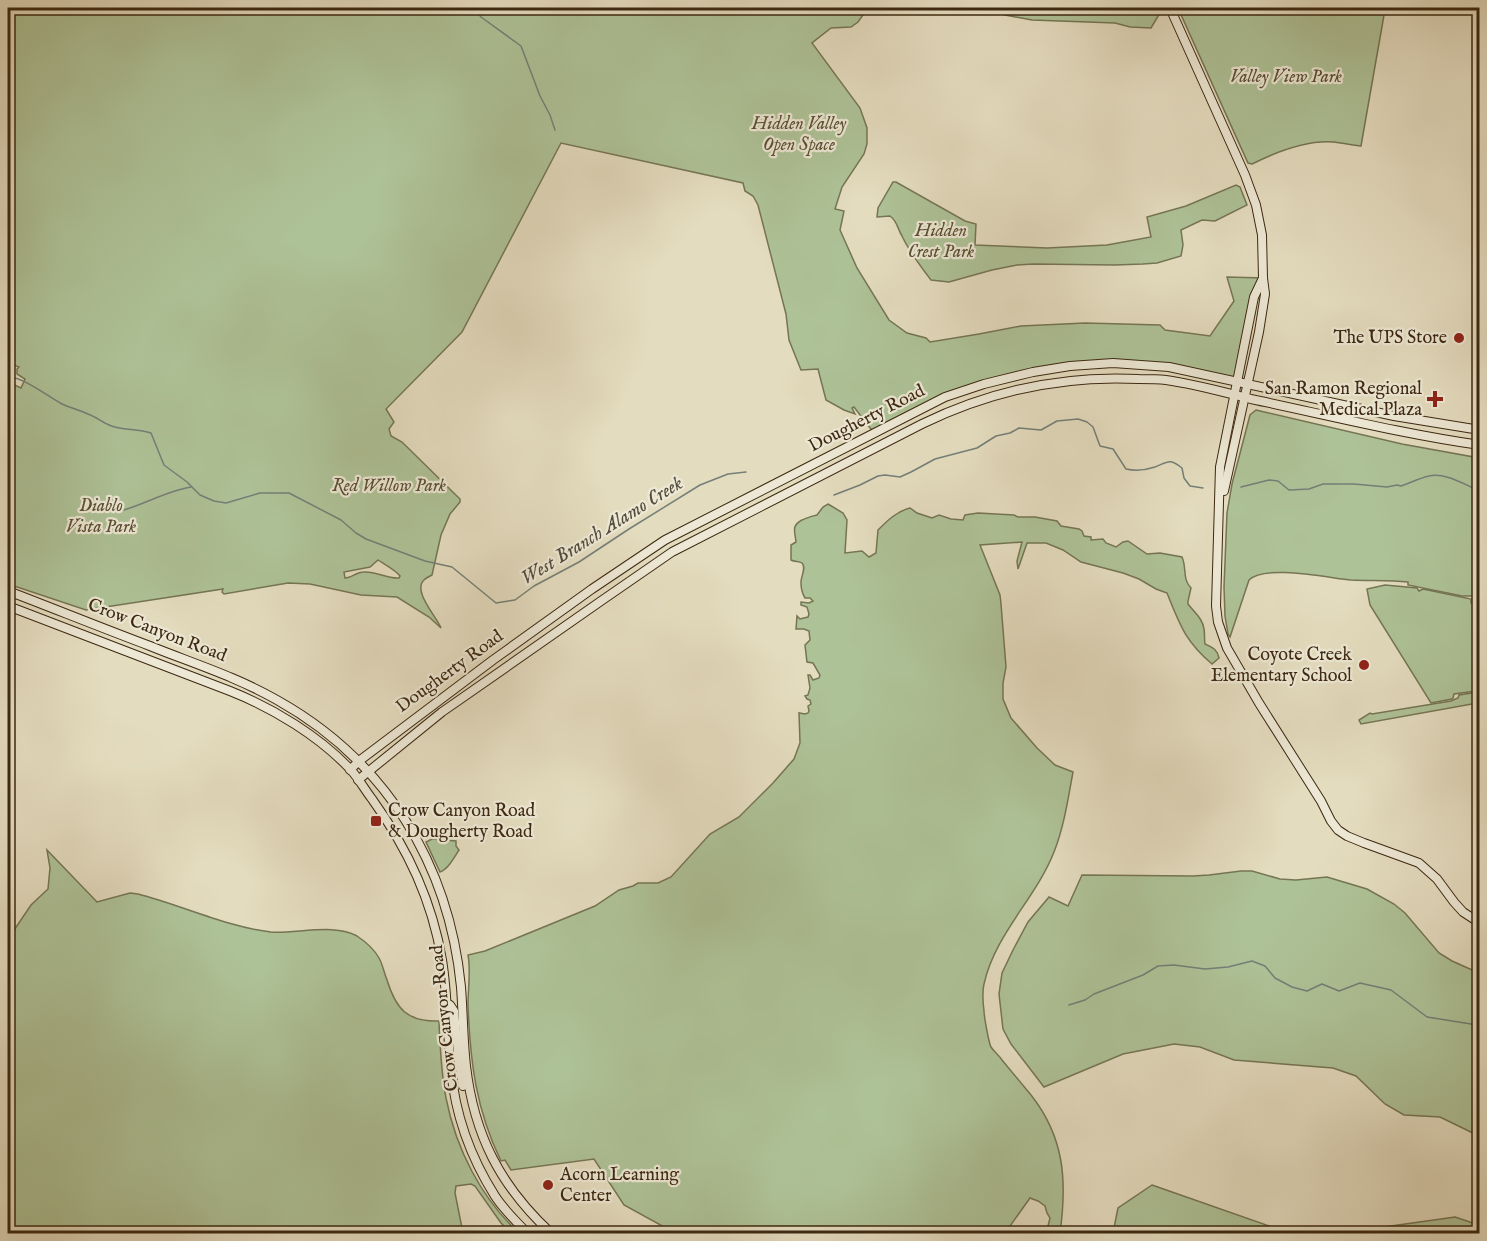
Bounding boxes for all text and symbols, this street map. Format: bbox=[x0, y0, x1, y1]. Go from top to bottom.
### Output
park label: Valley View Park bbox=[1230, 66, 1342, 89]
park label: Hidden Valley Open Space bbox=[751, 113, 846, 157]
park label: Hidden Crest Park bbox=[908, 220, 974, 264]
place label: The UPS Store bbox=[1333, 327, 1447, 350]
marker: The UPS Store bbox=[1452, 331, 1466, 345]
place label: San Ramon Regional Medical Plaza bbox=[1265, 378, 1422, 422]
street label: Dougherty Road bbox=[805, 380, 929, 458]
marker: San Ramon Regional Medical Plaza bbox=[1426, 390, 1444, 408]
water label: West Branch Alamo Creek bbox=[516, 471, 688, 591]
park label: Red Willow Park bbox=[332, 475, 446, 498]
park label: Diablo Vista Park bbox=[66, 495, 136, 539]
street label: Crow Canyon Road bbox=[84, 594, 230, 668]
street label: Dougherty Road bbox=[392, 625, 509, 719]
place label: Coyote Creek Elementary School bbox=[1211, 644, 1352, 688]
marker: Coyote Creek Elementary School bbox=[1357, 658, 1371, 672]
place label: Crow Canyon Road & Dougherty Road bbox=[388, 800, 536, 844]
marker: Crow Canyon Road & Dougherty Road bbox=[369, 814, 383, 828]
street label: Crow Canyon Road bbox=[426, 943, 464, 1092]
place label: Acorn Learning Center bbox=[559, 1164, 679, 1208]
marker: Acorn Learning Center bbox=[541, 1178, 555, 1192]

